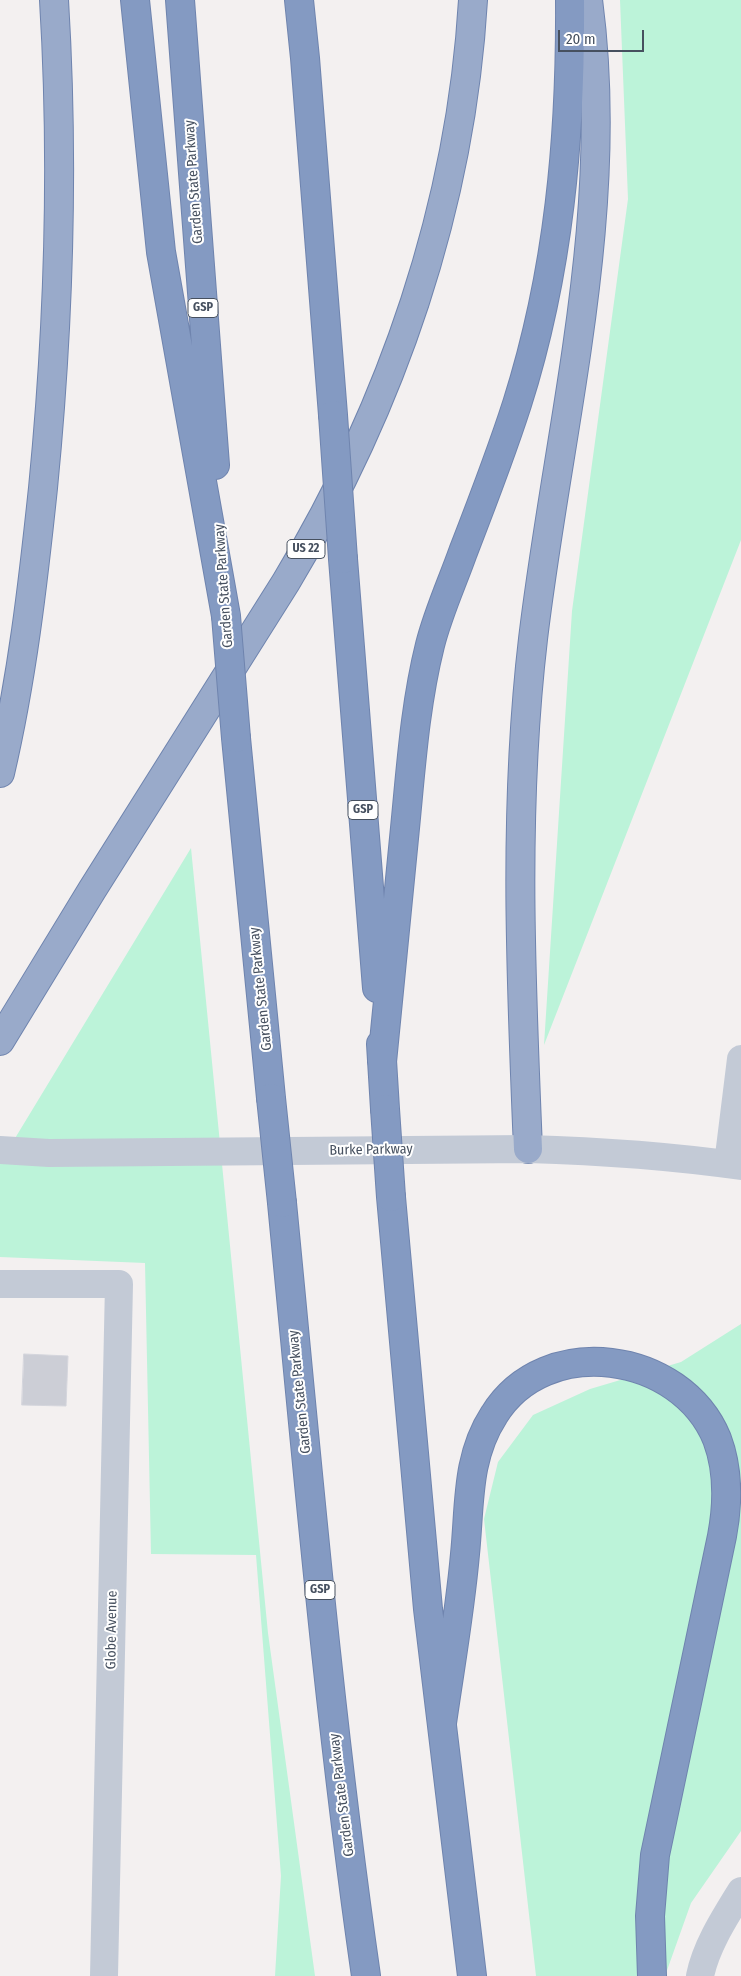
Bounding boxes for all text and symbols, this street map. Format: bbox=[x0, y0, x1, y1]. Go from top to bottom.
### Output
scale bar bbox=[561, 20, 647, 52]
text: 20 m bbox=[566, 30, 596, 48]
street label: Garden State Parkway bbox=[181, 120, 207, 244]
road number: GSP bbox=[188, 298, 218, 318]
street label: Garden State Parkway bbox=[211, 524, 237, 648]
road number: US 22 bbox=[287, 540, 325, 558]
road number: GSP bbox=[348, 800, 378, 820]
street label: Garden State Parkway bbox=[246, 926, 276, 1052]
street label: Burke Parkway bbox=[329, 1141, 413, 1159]
street label: Garden State Parkway bbox=[285, 1329, 315, 1455]
road number: GSP bbox=[305, 1580, 335, 1600]
street label: Globe Avenue bbox=[103, 1590, 121, 1670]
street label: Garden State Parkway bbox=[326, 1732, 358, 1858]

